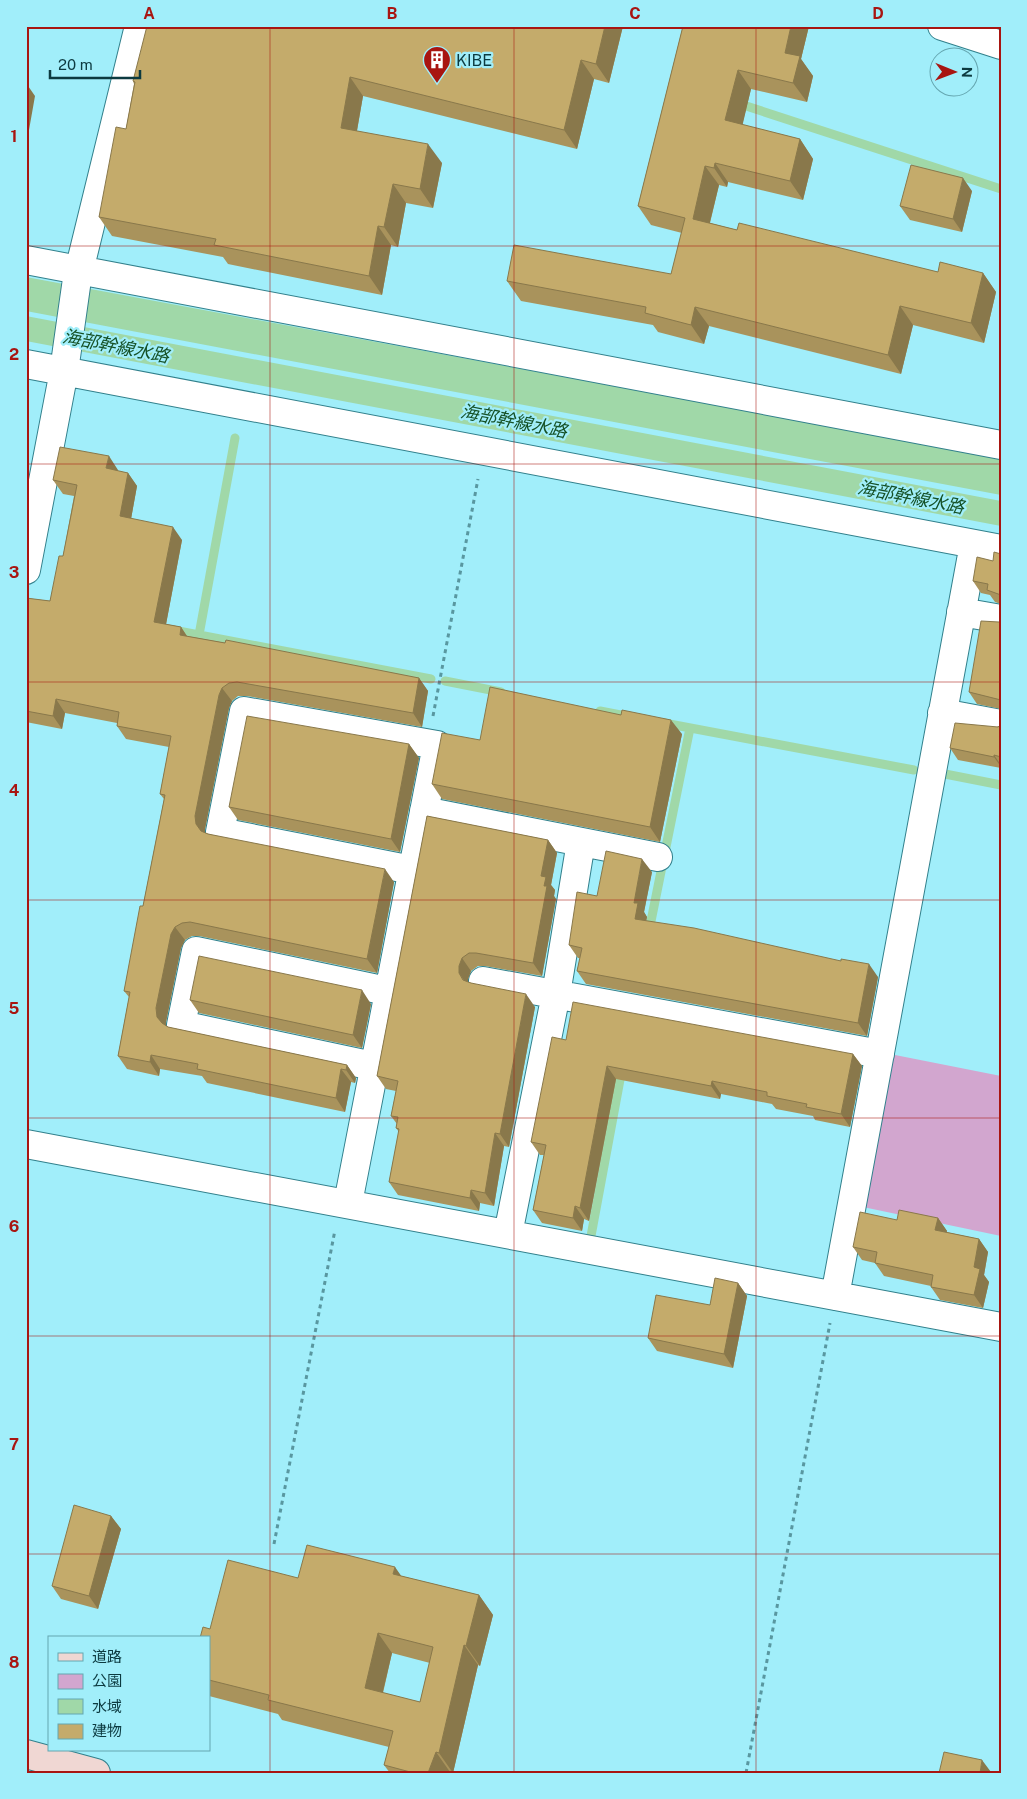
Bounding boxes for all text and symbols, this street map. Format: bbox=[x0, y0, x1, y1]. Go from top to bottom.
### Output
text: A bbox=[143, 4, 155, 23]
text: B bbox=[387, 4, 398, 23]
text: C bbox=[629, 4, 641, 23]
text: D bbox=[872, 4, 884, 23]
building icon: KIBE bbox=[422, 45, 452, 84]
scale bar bbox=[50, 48, 140, 80]
north arrow bbox=[930, 48, 980, 98]
place label: KIBE bbox=[456, 51, 492, 70]
text: 20 m bbox=[58, 56, 93, 73]
text: N bbox=[959, 67, 975, 78]
text: 1 bbox=[11, 127, 17, 146]
water label: 海部幹線水路 bbox=[61, 325, 173, 367]
text: 2 bbox=[9, 345, 19, 364]
water label: 海部幹線水路 bbox=[459, 400, 571, 442]
water label: 海部幹線水路 bbox=[856, 476, 968, 518]
text: 3 bbox=[9, 563, 19, 582]
text: 4 bbox=[9, 781, 20, 800]
text: 5 bbox=[9, 999, 20, 1018]
text: 6 bbox=[9, 1217, 19, 1236]
text: 7 bbox=[9, 1435, 19, 1454]
legend bbox=[48, 1636, 210, 1752]
text: 道路 bbox=[92, 1648, 122, 1665]
text: 8 bbox=[9, 1653, 20, 1672]
text: 公園 bbox=[92, 1672, 122, 1689]
text: 水域 bbox=[92, 1698, 122, 1715]
text: 建物 bbox=[92, 1722, 122, 1739]

